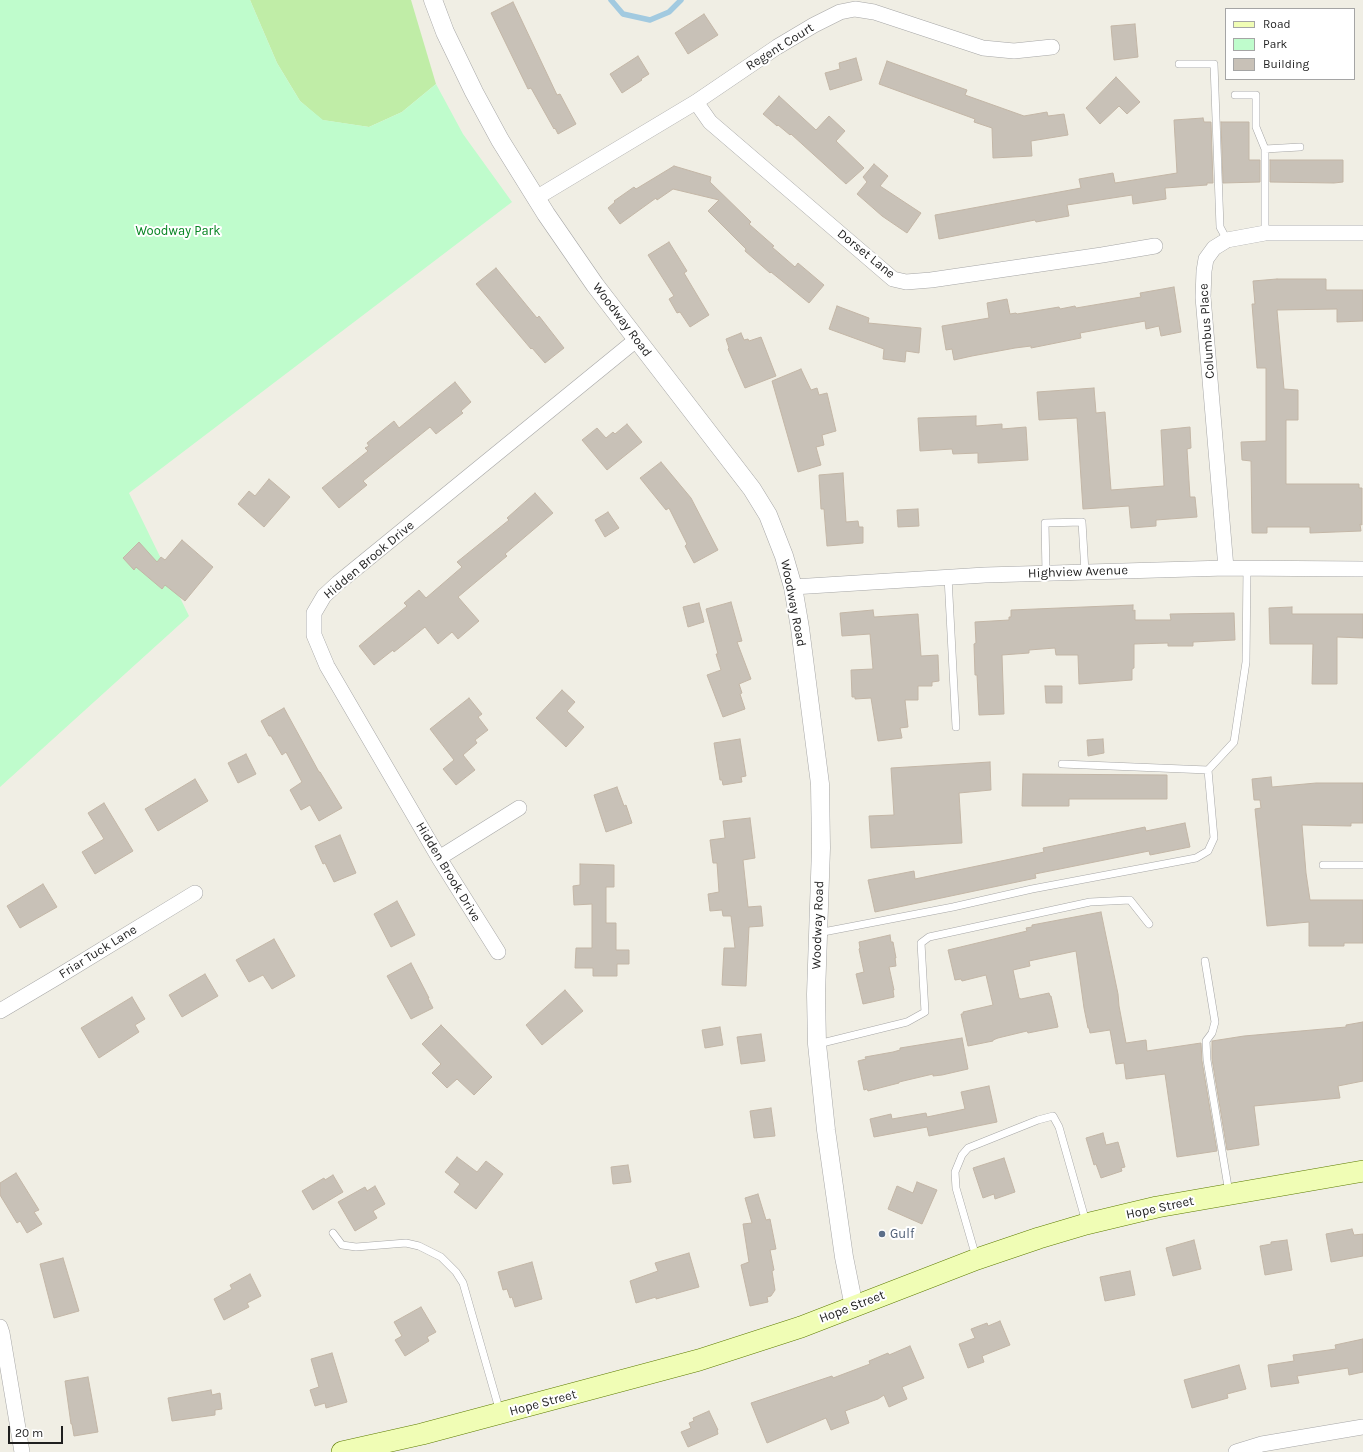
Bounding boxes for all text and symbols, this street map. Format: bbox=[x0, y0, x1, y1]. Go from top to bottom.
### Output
legend bbox=[1225, 8, 1355, 80]
text: Road bbox=[1263, 17, 1291, 31]
street label: Regent Court bbox=[743, 20, 817, 74]
text: Park bbox=[1263, 37, 1287, 51]
text: Building bbox=[1263, 57, 1309, 71]
park label: Woodway Park bbox=[135, 223, 221, 239]
street label: Dorset Lane bbox=[834, 226, 898, 282]
street label: Woodway Road bbox=[589, 280, 655, 360]
street label: Columbus Place bbox=[1196, 283, 1218, 379]
street label: Hidden Brook Drive bbox=[321, 518, 417, 602]
street label: Woodway Road bbox=[777, 558, 809, 648]
street label: Highview Avenue bbox=[1028, 562, 1128, 582]
street label: Hidden Brook Drive bbox=[412, 819, 484, 925]
street label: Woodway Road bbox=[809, 880, 827, 970]
street label: Friar Tuck Lane bbox=[56, 922, 140, 982]
street label: Hope Street bbox=[1125, 1193, 1195, 1223]
place label: Gulf bbox=[890, 1226, 914, 1242]
marker: Gulf bbox=[877, 1229, 887, 1239]
street label: Hope Street bbox=[817, 1287, 887, 1327]
street label: Hope Street bbox=[508, 1387, 578, 1419]
scale bar bbox=[10, 1418, 65, 1444]
text: 20 m bbox=[15, 1426, 43, 1440]

